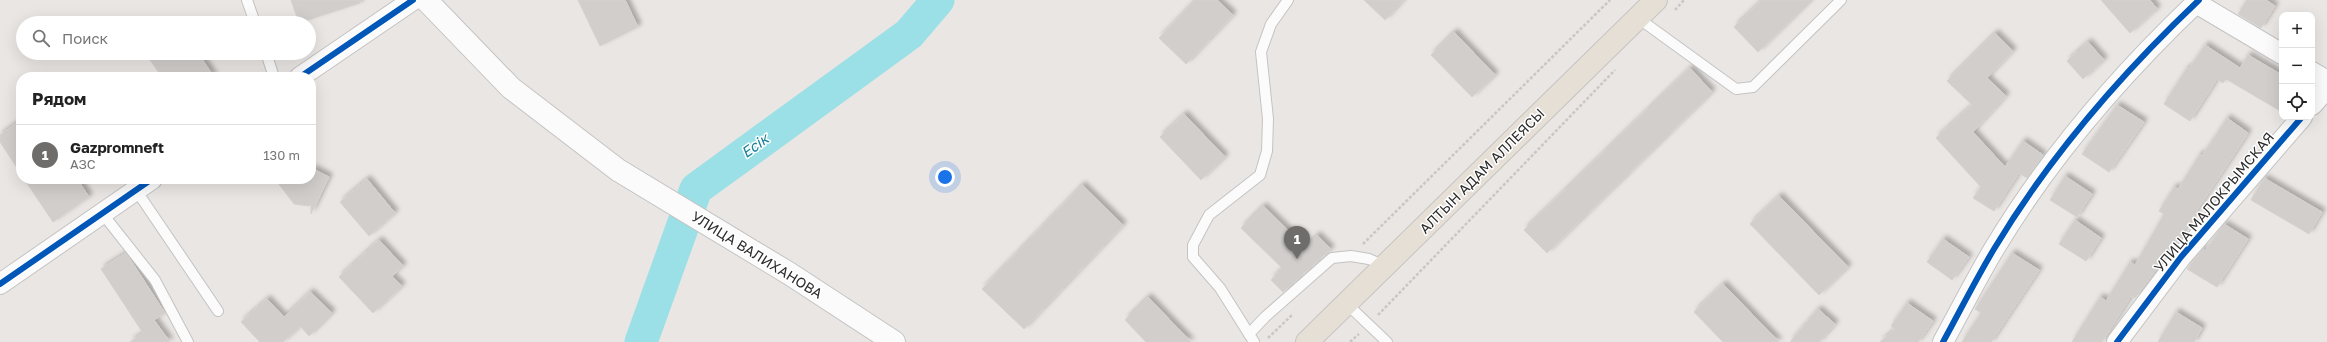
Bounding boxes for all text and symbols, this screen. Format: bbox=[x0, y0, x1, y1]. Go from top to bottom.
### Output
map controls bbox=[2279, 12, 2315, 120]
button: + bbox=[2279, 12, 2315, 48]
search box bbox=[16, 16, 316, 60]
icon: search bbox=[30, 27, 52, 49]
text: Поиск bbox=[62, 29, 108, 47]
button: − bbox=[2279, 48, 2315, 84]
button: locate bbox=[2279, 84, 2315, 120]
text: Рядом bbox=[32, 88, 86, 109]
street label: АЛТЫН АДАМ АЛЛЕЯСЫ bbox=[1415, 104, 1548, 237]
water label: Есік bbox=[737, 128, 774, 161]
street label: УЛИЦА МАЛОКРЫМСКАЯ bbox=[2150, 128, 2277, 275]
text: Gazpromneft bbox=[70, 138, 164, 156]
text: 1 bbox=[42, 147, 48, 163]
text: 130 m bbox=[263, 147, 300, 163]
text: АЗС bbox=[70, 156, 95, 172]
your location bbox=[935, 167, 955, 187]
street label: УЛИЦА ВАЛИХАНОВА bbox=[689, 207, 826, 302]
pin: 1 bbox=[1284, 226, 1310, 259]

